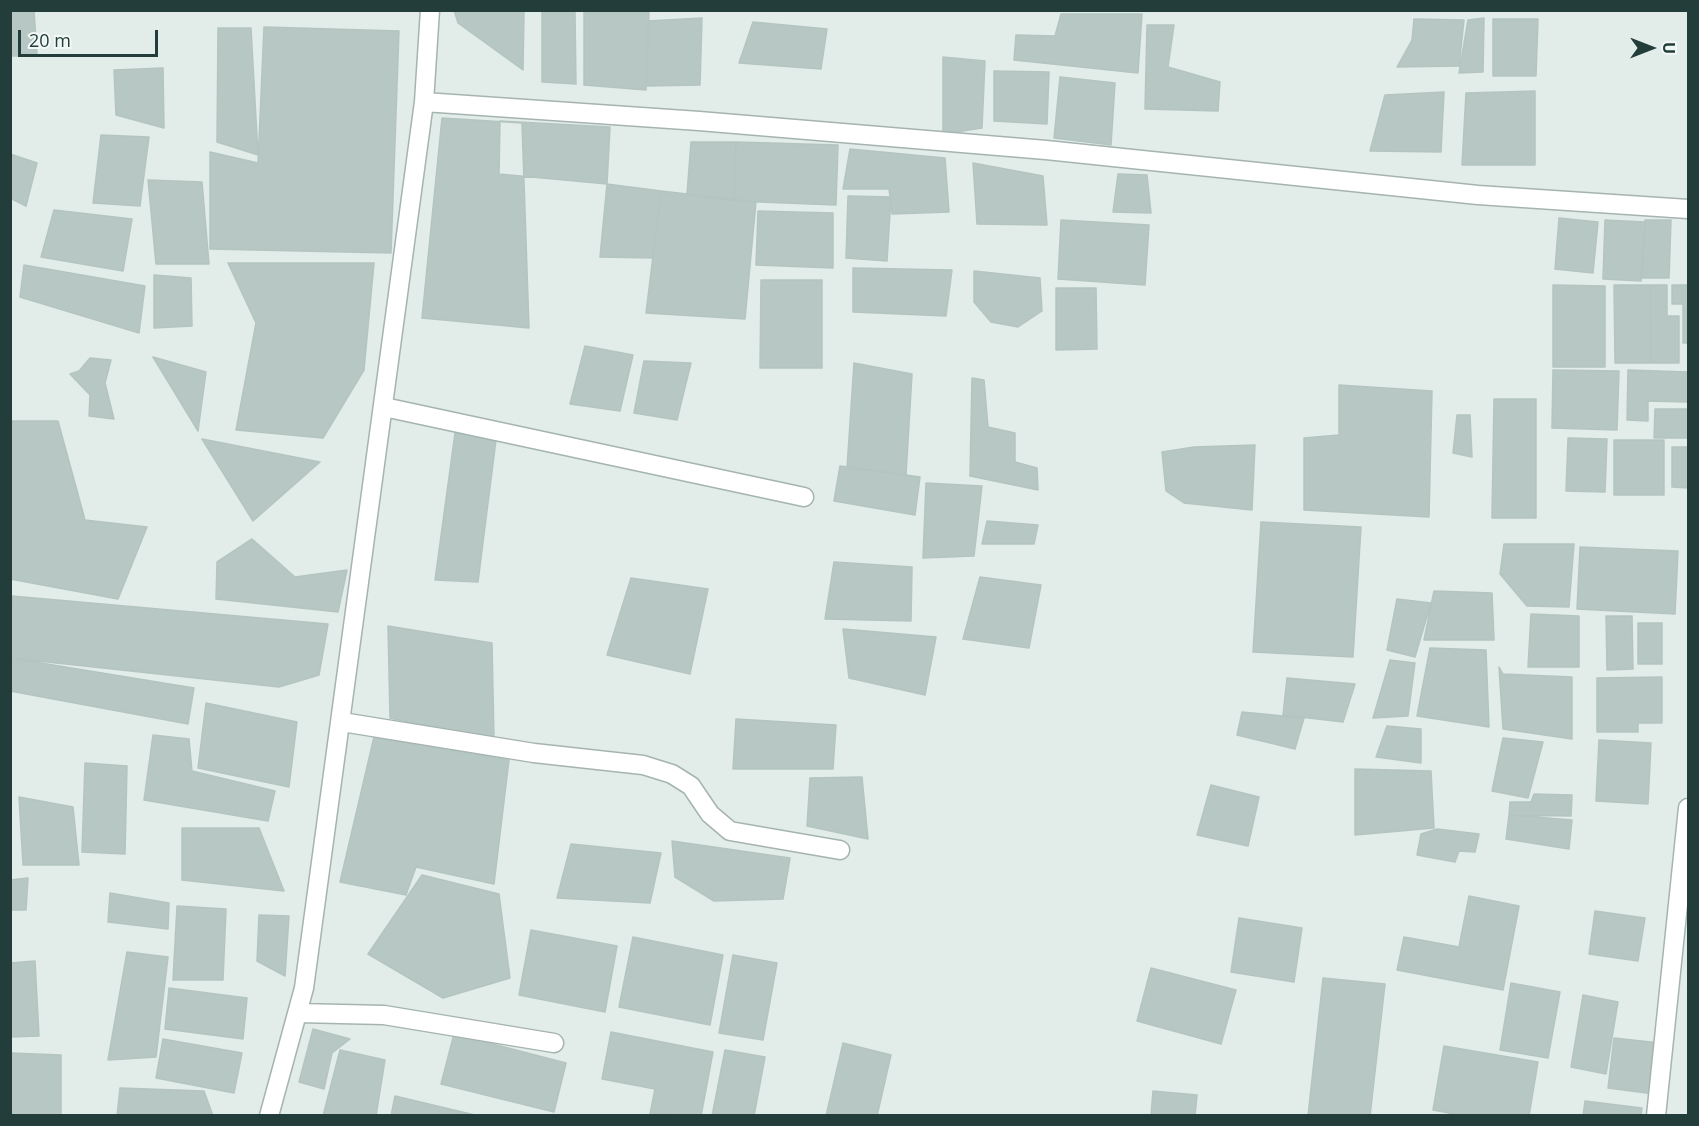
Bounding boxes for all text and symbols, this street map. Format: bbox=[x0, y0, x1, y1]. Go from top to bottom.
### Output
scale bar bbox=[21, 18, 160, 56]
north arrow bbox=[1621, 18, 1681, 78]
text: 20 m bbox=[29, 28, 71, 52]
text: U bbox=[1658, 42, 1680, 54]

